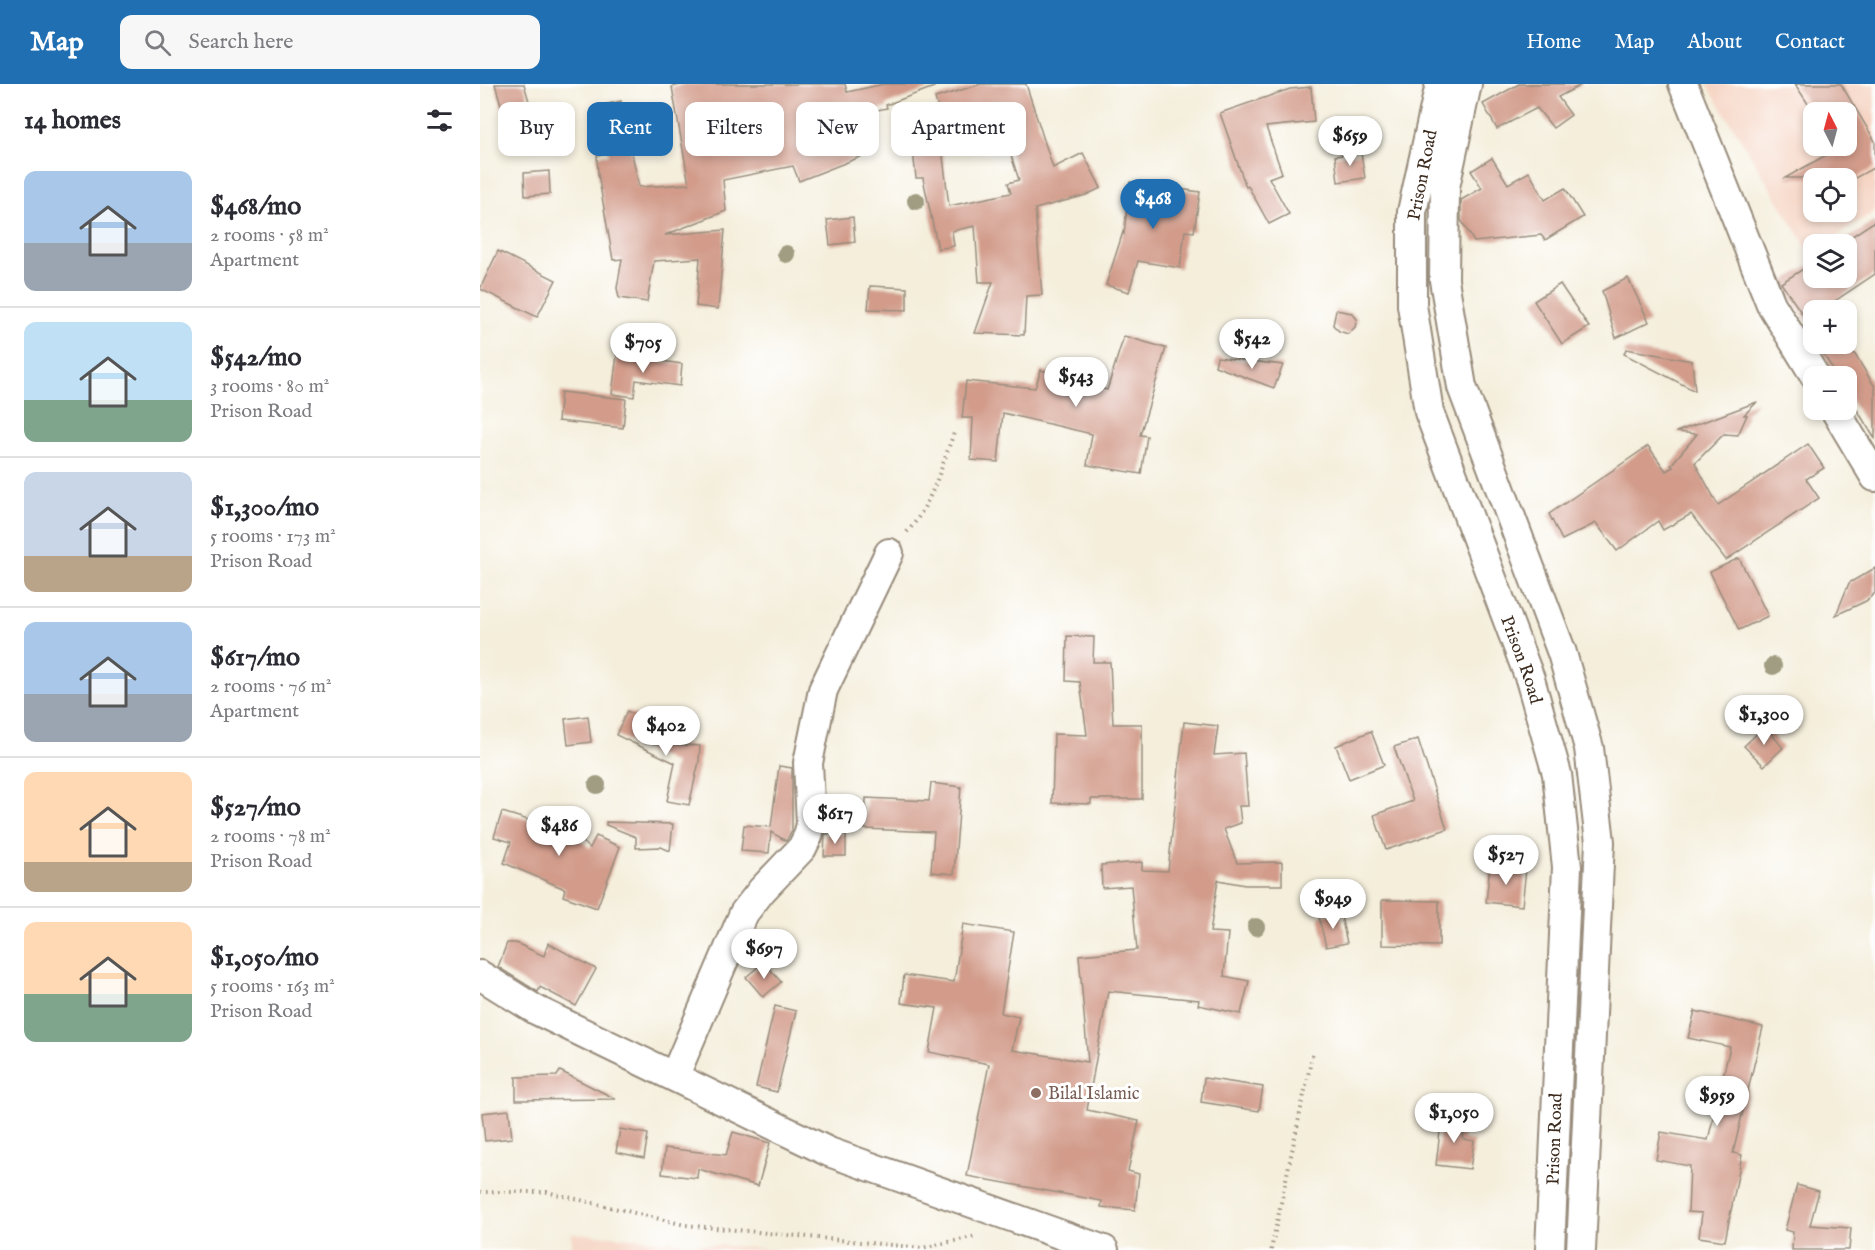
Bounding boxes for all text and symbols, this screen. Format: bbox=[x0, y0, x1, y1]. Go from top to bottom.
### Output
search box bbox=[120, 15, 540, 69]
text: Map bbox=[30, 25, 84, 60]
icon: search bbox=[141, 26, 174, 59]
text: Search here bbox=[189, 28, 293, 56]
text: Home bbox=[1526, 29, 1581, 56]
text: Map bbox=[1614, 29, 1654, 56]
text: About bbox=[1687, 29, 1742, 56]
text: Contact bbox=[1775, 29, 1845, 56]
chip: Buy bbox=[498, 102, 575, 156]
chip: Rent bbox=[587, 102, 673, 156]
chip: Filters bbox=[685, 102, 784, 156]
chip: New bbox=[796, 102, 879, 156]
chip: Apartment bbox=[891, 102, 1026, 156]
north arrow bbox=[1803, 102, 1857, 156]
map controls bbox=[1803, 102, 1857, 420]
text: 14 homes bbox=[24, 104, 121, 137]
icon: filters bbox=[423, 104, 456, 137]
pin: $659 bbox=[1314, 116, 1386, 167]
text: $659 bbox=[1332, 123, 1368, 148]
street label: Prison Road bbox=[1403, 128, 1444, 223]
button: locate bbox=[1803, 168, 1857, 222]
pin: $468 bbox=[1117, 179, 1189, 230]
text: $468 bbox=[1134, 186, 1172, 211]
text: $468/mo bbox=[210, 190, 301, 223]
icon: home bbox=[72, 195, 144, 267]
text: 2 rooms · 58 m² bbox=[210, 223, 329, 248]
button: layers bbox=[1803, 234, 1857, 288]
text: Apartment bbox=[210, 248, 299, 273]
button: + bbox=[1803, 300, 1857, 354]
pin: $542 bbox=[1216, 319, 1288, 370]
pin: $705 bbox=[607, 323, 679, 374]
text: $542 bbox=[1233, 326, 1271, 351]
text: $705 bbox=[624, 330, 662, 355]
text: $542/mo bbox=[210, 341, 302, 374]
icon: home bbox=[72, 346, 144, 418]
pin: $543 bbox=[1040, 357, 1112, 408]
text: $543 bbox=[1058, 364, 1094, 389]
button: − bbox=[1803, 366, 1857, 420]
text: 3 rooms · 80 m² bbox=[210, 374, 329, 399]
text: Prison Road bbox=[210, 399, 312, 424]
text: $1,300/mo bbox=[210, 491, 319, 524]
icon: home bbox=[72, 496, 144, 568]
text: 5 rooms · 173 m² bbox=[210, 524, 336, 549]
text: Prison Road bbox=[210, 549, 312, 574]
street label: Prison Road bbox=[1494, 613, 1547, 707]
text: $617/mo bbox=[210, 641, 300, 674]
icon: home bbox=[72, 646, 144, 718]
text: 2 rooms · 76 m² bbox=[210, 674, 331, 699]
pin: $1,300 bbox=[1715, 695, 1813, 746]
text: Apartment bbox=[210, 699, 299, 724]
text: $1,300 bbox=[1739, 702, 1789, 727]
pin: $402 bbox=[630, 706, 702, 757]
text: $402 bbox=[646, 713, 686, 738]
text: $527/mo bbox=[210, 791, 301, 824]
pin: $617 bbox=[799, 794, 871, 845]
icon: home bbox=[72, 796, 144, 868]
text: $617 bbox=[817, 801, 853, 826]
pin: $486 bbox=[523, 806, 595, 857]
text: $486 bbox=[540, 813, 578, 838]
text: 2 rooms · 78 m² bbox=[210, 824, 331, 849]
pin: $527 bbox=[1470, 835, 1542, 886]
text: $527 bbox=[1488, 842, 1524, 867]
text: Prison Road bbox=[210, 849, 312, 874]
pin: $949 bbox=[1297, 879, 1369, 930]
text: $949 bbox=[1314, 886, 1352, 911]
pin: $697 bbox=[728, 929, 800, 980]
text: $697 bbox=[745, 936, 783, 961]
text: $1,050/mo bbox=[210, 941, 319, 974]
icon: home bbox=[72, 946, 144, 1018]
text: 5 rooms · 163 m² bbox=[210, 974, 335, 999]
text: Prison Road bbox=[210, 999, 312, 1024]
pin: $959 bbox=[1681, 1076, 1753, 1127]
place label: Bilal Islamic bbox=[1048, 1083, 1140, 1106]
text: $959 bbox=[1699, 1083, 1735, 1108]
marker: Bilal Islamic bbox=[1029, 1086, 1043, 1100]
street label: Prison Road bbox=[1542, 1092, 1569, 1185]
pin: $1,050 bbox=[1405, 1093, 1503, 1144]
text: $1,050 bbox=[1429, 1100, 1479, 1125]

